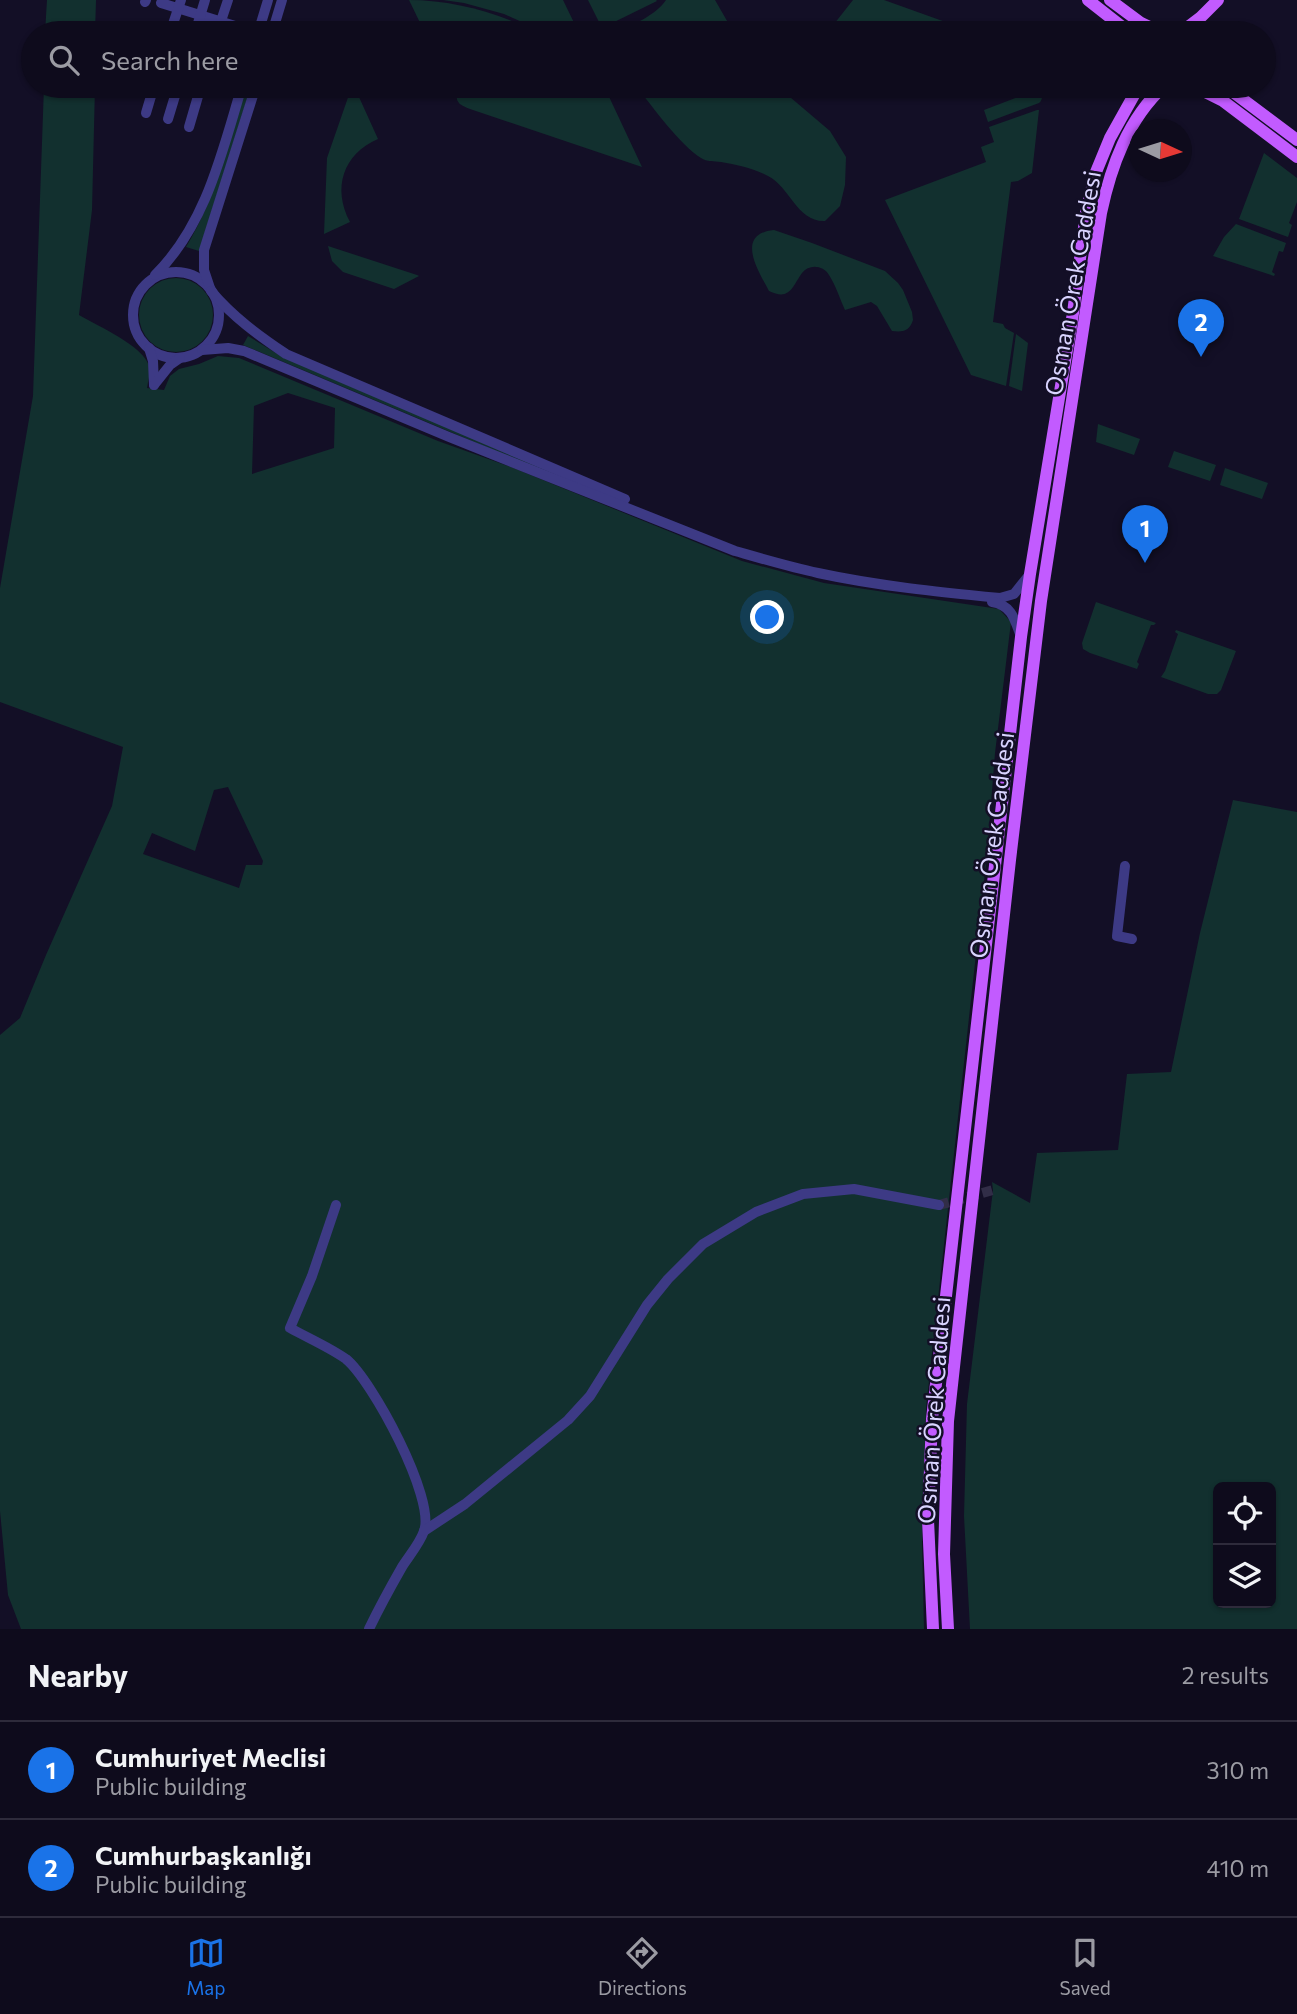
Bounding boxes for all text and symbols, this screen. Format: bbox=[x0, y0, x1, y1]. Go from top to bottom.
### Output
search box bbox=[21, 21, 1276, 98]
icon: search bbox=[45, 41, 83, 79]
text: Search here bbox=[101, 44, 239, 75]
north arrow bbox=[1129, 119, 1192, 182]
street label: Osman Örek Caddesi bbox=[1038, 168, 1106, 398]
pin: 2 bbox=[1178, 299, 1224, 357]
pin: 1 bbox=[1122, 505, 1168, 563]
your location bbox=[750, 600, 784, 634]
street label: Osman Örek Caddesi bbox=[963, 730, 1019, 960]
street label: Osman Örek Caddesi bbox=[911, 1295, 955, 1525]
map controls bbox=[1213, 1482, 1276, 1608]
button: locate bbox=[1213, 1482, 1276, 1545]
button: layers bbox=[1213, 1545, 1276, 1608]
text: Nearby bbox=[28, 1656, 128, 1693]
text: 2 results bbox=[1182, 1661, 1269, 1689]
text: Cumhuriyet Meclisi bbox=[95, 1741, 326, 1772]
text: 1 bbox=[46, 1756, 56, 1784]
text: 310 m bbox=[1207, 1756, 1269, 1784]
text: Public building bbox=[95, 1772, 246, 1800]
text: Cumhurbaşkanlığı bbox=[95, 1839, 312, 1870]
text: 2 bbox=[44, 1854, 58, 1882]
text: 410 m bbox=[1207, 1854, 1269, 1882]
text: Public building bbox=[95, 1870, 246, 1898]
tab: Map bbox=[186, 1934, 225, 1999]
tab: Directions bbox=[598, 1934, 687, 1999]
tab: Saved bbox=[1059, 1934, 1111, 1999]

